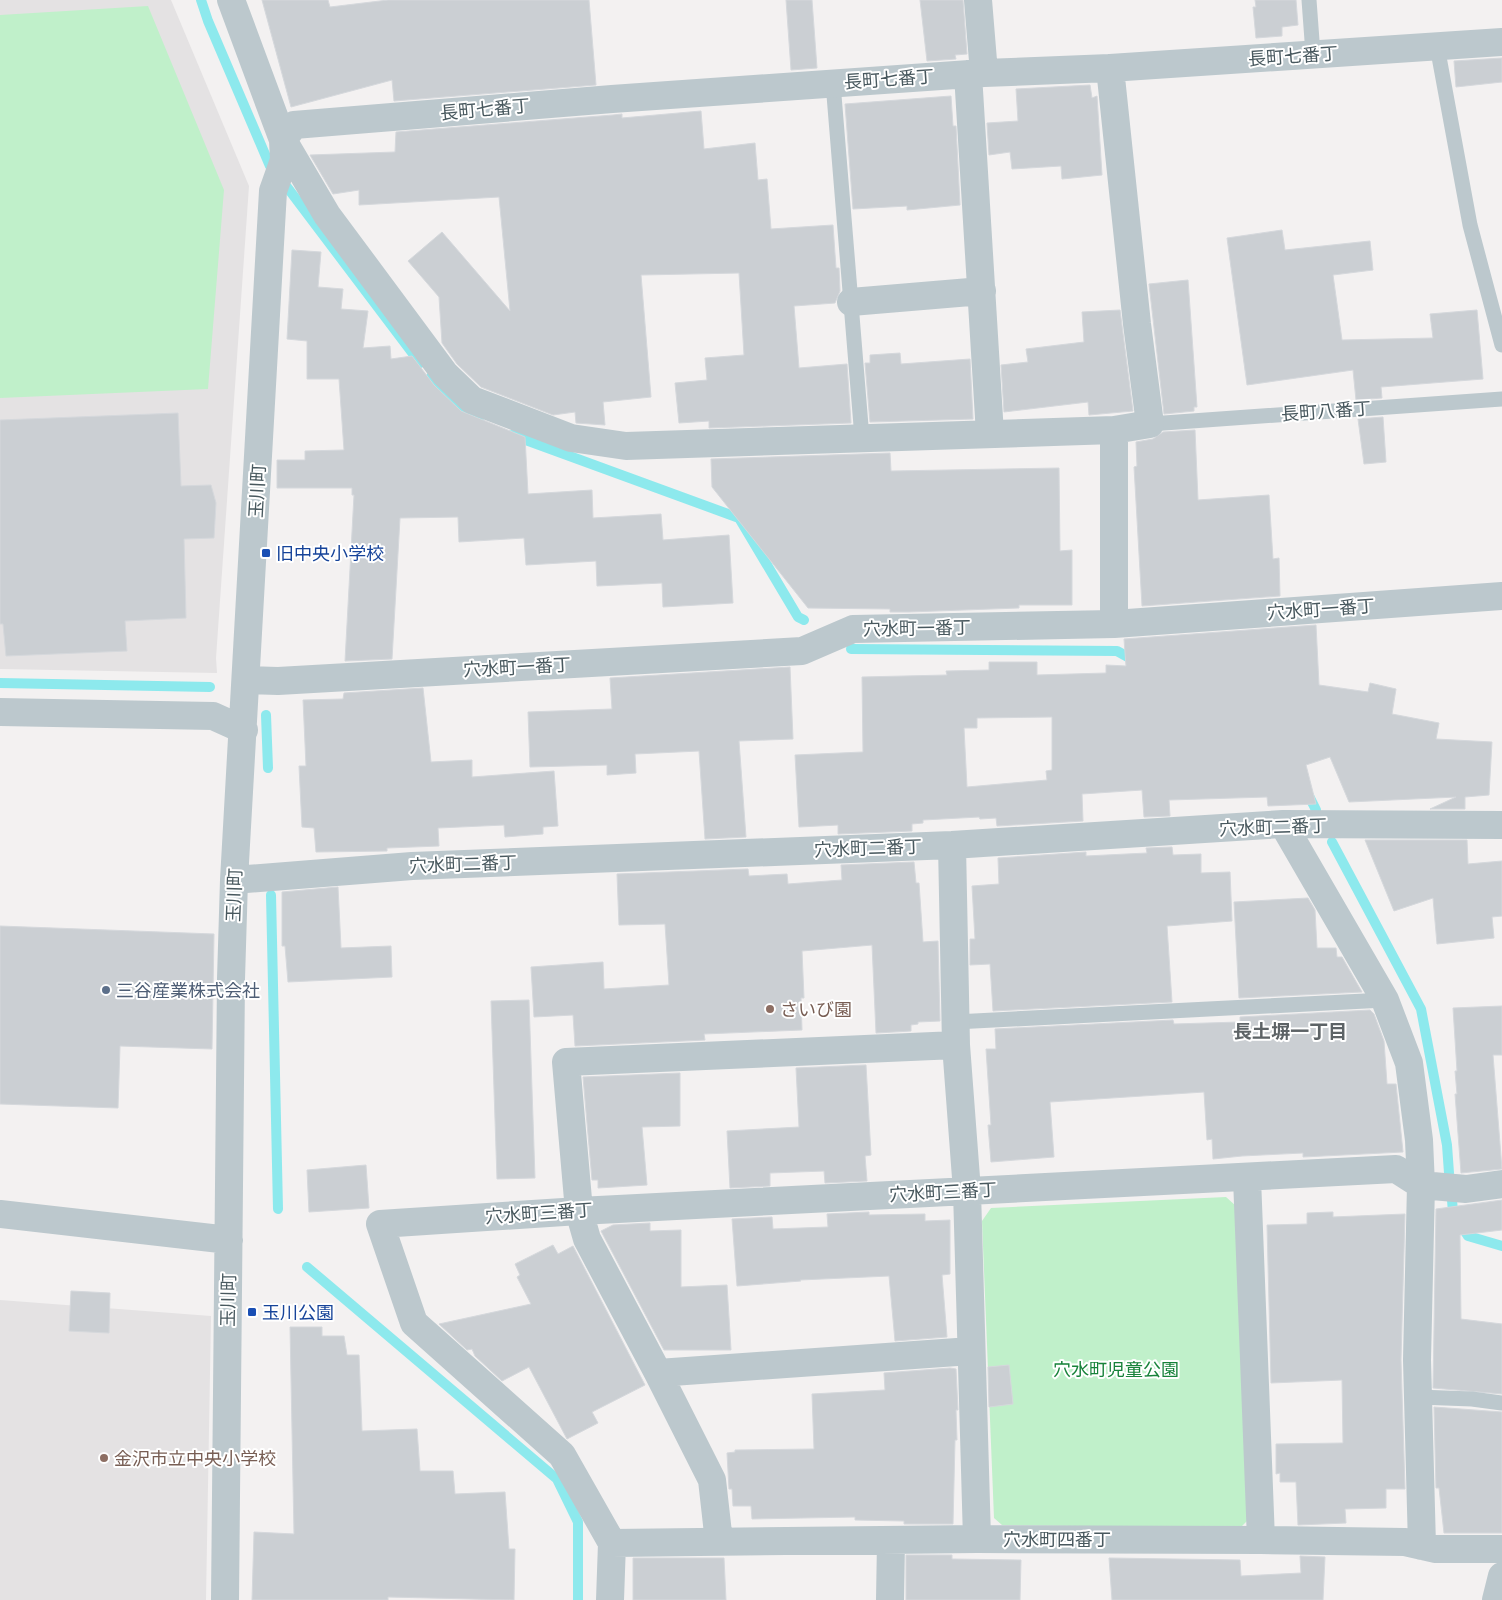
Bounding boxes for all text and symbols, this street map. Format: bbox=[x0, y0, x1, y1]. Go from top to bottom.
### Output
street label: 長町七番丁 bbox=[1247, 42, 1339, 70]
street label: 長町七番丁 bbox=[843, 65, 935, 93]
street label: 長町七番丁 bbox=[439, 95, 531, 123]
street label: 長町八番丁 bbox=[1280, 397, 1372, 425]
street label: 玉川町 bbox=[245, 463, 269, 519]
place label: 旧中央小学校 bbox=[276, 543, 384, 564]
marker: 旧中央小学校 bbox=[260, 547, 272, 559]
street label: 穴水町一番丁 bbox=[1266, 595, 1376, 623]
street label: 穴水町一番丁 bbox=[863, 617, 971, 639]
street label: 穴水町一番丁 bbox=[463, 654, 571, 680]
street label: 穴水町二番丁 bbox=[1219, 815, 1327, 839]
street label: 穴水町二番丁 bbox=[814, 836, 922, 860]
street label: 穴水町二番丁 bbox=[409, 852, 517, 876]
street label: 玉川町 bbox=[223, 868, 245, 922]
place label: 三谷産業株式会社 bbox=[116, 980, 260, 1001]
marker: 三谷産業株式会社 bbox=[100, 984, 112, 996]
place label: さいび園 bbox=[780, 999, 852, 1020]
marker: さいび園 bbox=[764, 1003, 776, 1015]
district label: 長土塀一丁目 bbox=[1233, 1020, 1347, 1043]
street label: 穴水町三番丁 bbox=[889, 1179, 997, 1205]
street label: 穴水町三番丁 bbox=[484, 1199, 594, 1227]
street label: 玉川町 bbox=[217, 1273, 239, 1327]
place label: 玉川公園 bbox=[262, 1302, 334, 1323]
marker: 玉川公園 bbox=[246, 1306, 258, 1318]
park label: 穴水町児童公園 bbox=[1053, 1359, 1179, 1380]
place label: 金沢市立中央小学校 bbox=[114, 1448, 276, 1469]
marker: 金沢市立中央小学校 bbox=[98, 1452, 110, 1464]
street label: 穴水町四番丁 bbox=[1003, 1529, 1111, 1550]

